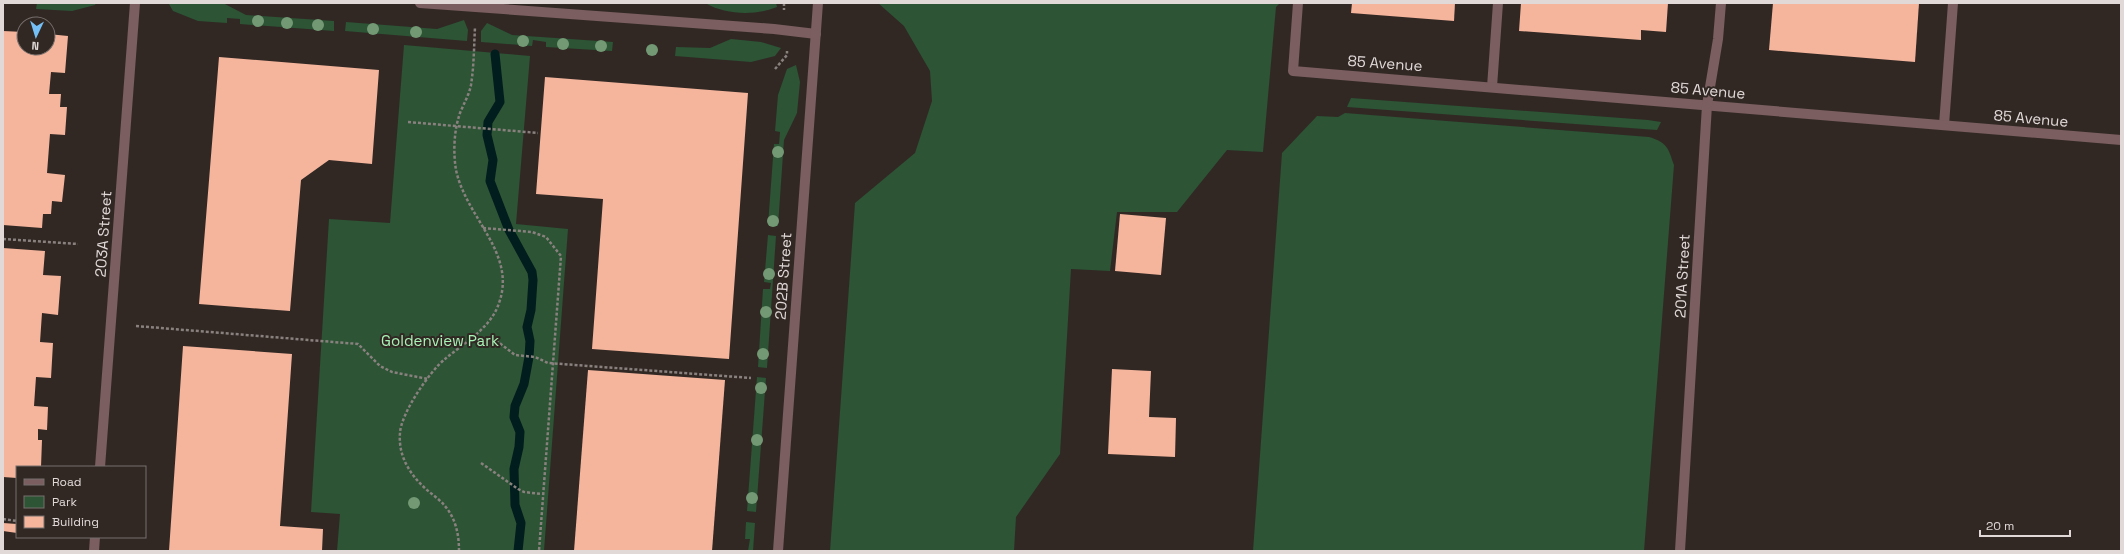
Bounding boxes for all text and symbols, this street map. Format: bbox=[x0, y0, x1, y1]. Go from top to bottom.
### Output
north arrow bbox=[16, 16, 56, 56]
text: N bbox=[31, 39, 39, 53]
street label: 85 Avenue bbox=[1347, 51, 1423, 75]
street label: 85 Avenue bbox=[1670, 77, 1746, 103]
street label: 85 Avenue bbox=[1993, 105, 2069, 131]
street label: 203A Street bbox=[91, 190, 116, 278]
street label: 202B Street bbox=[770, 232, 796, 320]
street label: 201A Street bbox=[1670, 234, 1694, 318]
park label: Goldenview Park bbox=[381, 331, 499, 350]
legend bbox=[16, 466, 146, 538]
text: Road bbox=[52, 474, 81, 490]
text: Park bbox=[52, 494, 77, 510]
scale bar bbox=[1980, 512, 2070, 538]
text: Building bbox=[52, 514, 99, 530]
text: 20 m bbox=[1986, 518, 2014, 534]

